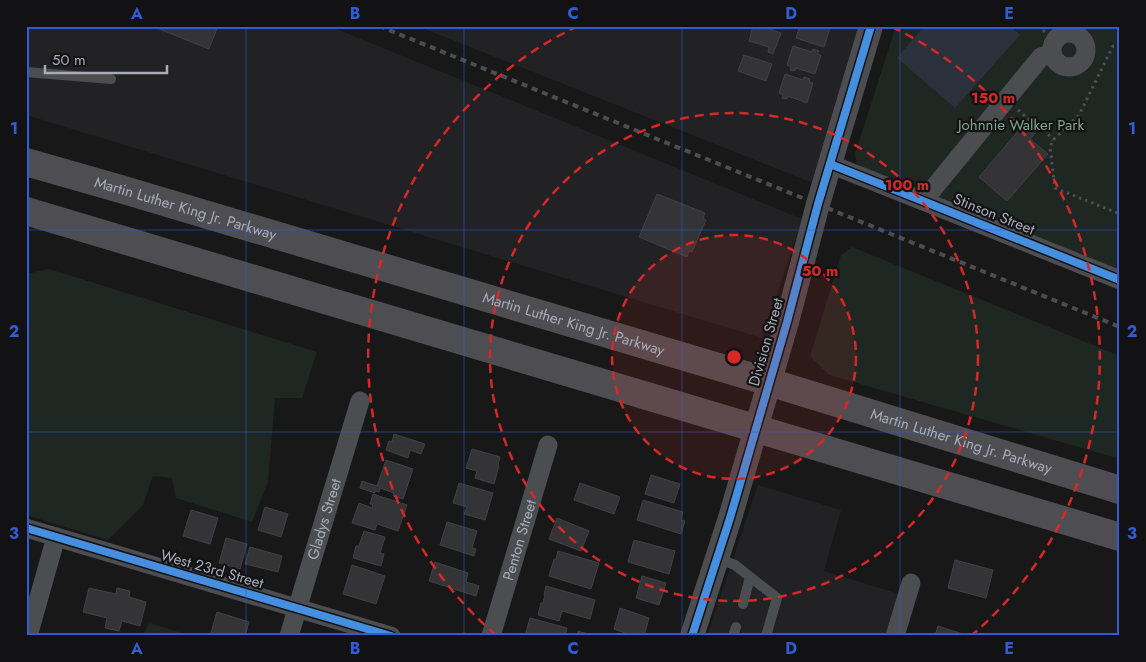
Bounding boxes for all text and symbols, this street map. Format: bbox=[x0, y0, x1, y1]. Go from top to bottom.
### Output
text: A bbox=[130, 2, 143, 25]
text: B bbox=[350, 2, 360, 25]
text: C bbox=[567, 2, 579, 25]
text: D bbox=[785, 2, 797, 25]
text: E bbox=[1004, 2, 1014, 25]
scale bar bbox=[45, 42, 168, 74]
text: 50 m bbox=[52, 49, 86, 71]
text: 150 m bbox=[971, 87, 1015, 109]
park label: Johnnie Walker Park bbox=[956, 114, 1084, 136]
text: 1 bbox=[10, 117, 18, 140]
text: 1 bbox=[1128, 117, 1136, 140]
street label: Martin Luther King Jr. Parkway bbox=[92, 171, 279, 246]
text: 100 m bbox=[885, 174, 929, 196]
street label: Stinson Street bbox=[950, 188, 1038, 240]
text: 50 m bbox=[802, 260, 838, 282]
street label: Martin Luther King Jr. Parkway bbox=[480, 286, 668, 361]
street label: Division Street bbox=[743, 295, 789, 389]
text: 2 bbox=[9, 320, 19, 343]
text: 2 bbox=[1127, 320, 1137, 343]
centre of rings bbox=[725, 348, 743, 366]
street label: Martin Luther King Jr. Parkway bbox=[868, 403, 1055, 480]
street label: Gladys Street bbox=[302, 476, 347, 563]
street label: Penton Street bbox=[497, 497, 542, 583]
text: 3 bbox=[9, 522, 19, 545]
text: 3 bbox=[1127, 522, 1137, 545]
street label: West 23rd Street bbox=[158, 544, 266, 594]
text: A bbox=[130, 637, 143, 660]
text: B bbox=[350, 637, 360, 660]
text: C bbox=[567, 637, 579, 660]
text: D bbox=[785, 637, 797, 660]
text: E bbox=[1004, 637, 1014, 660]

